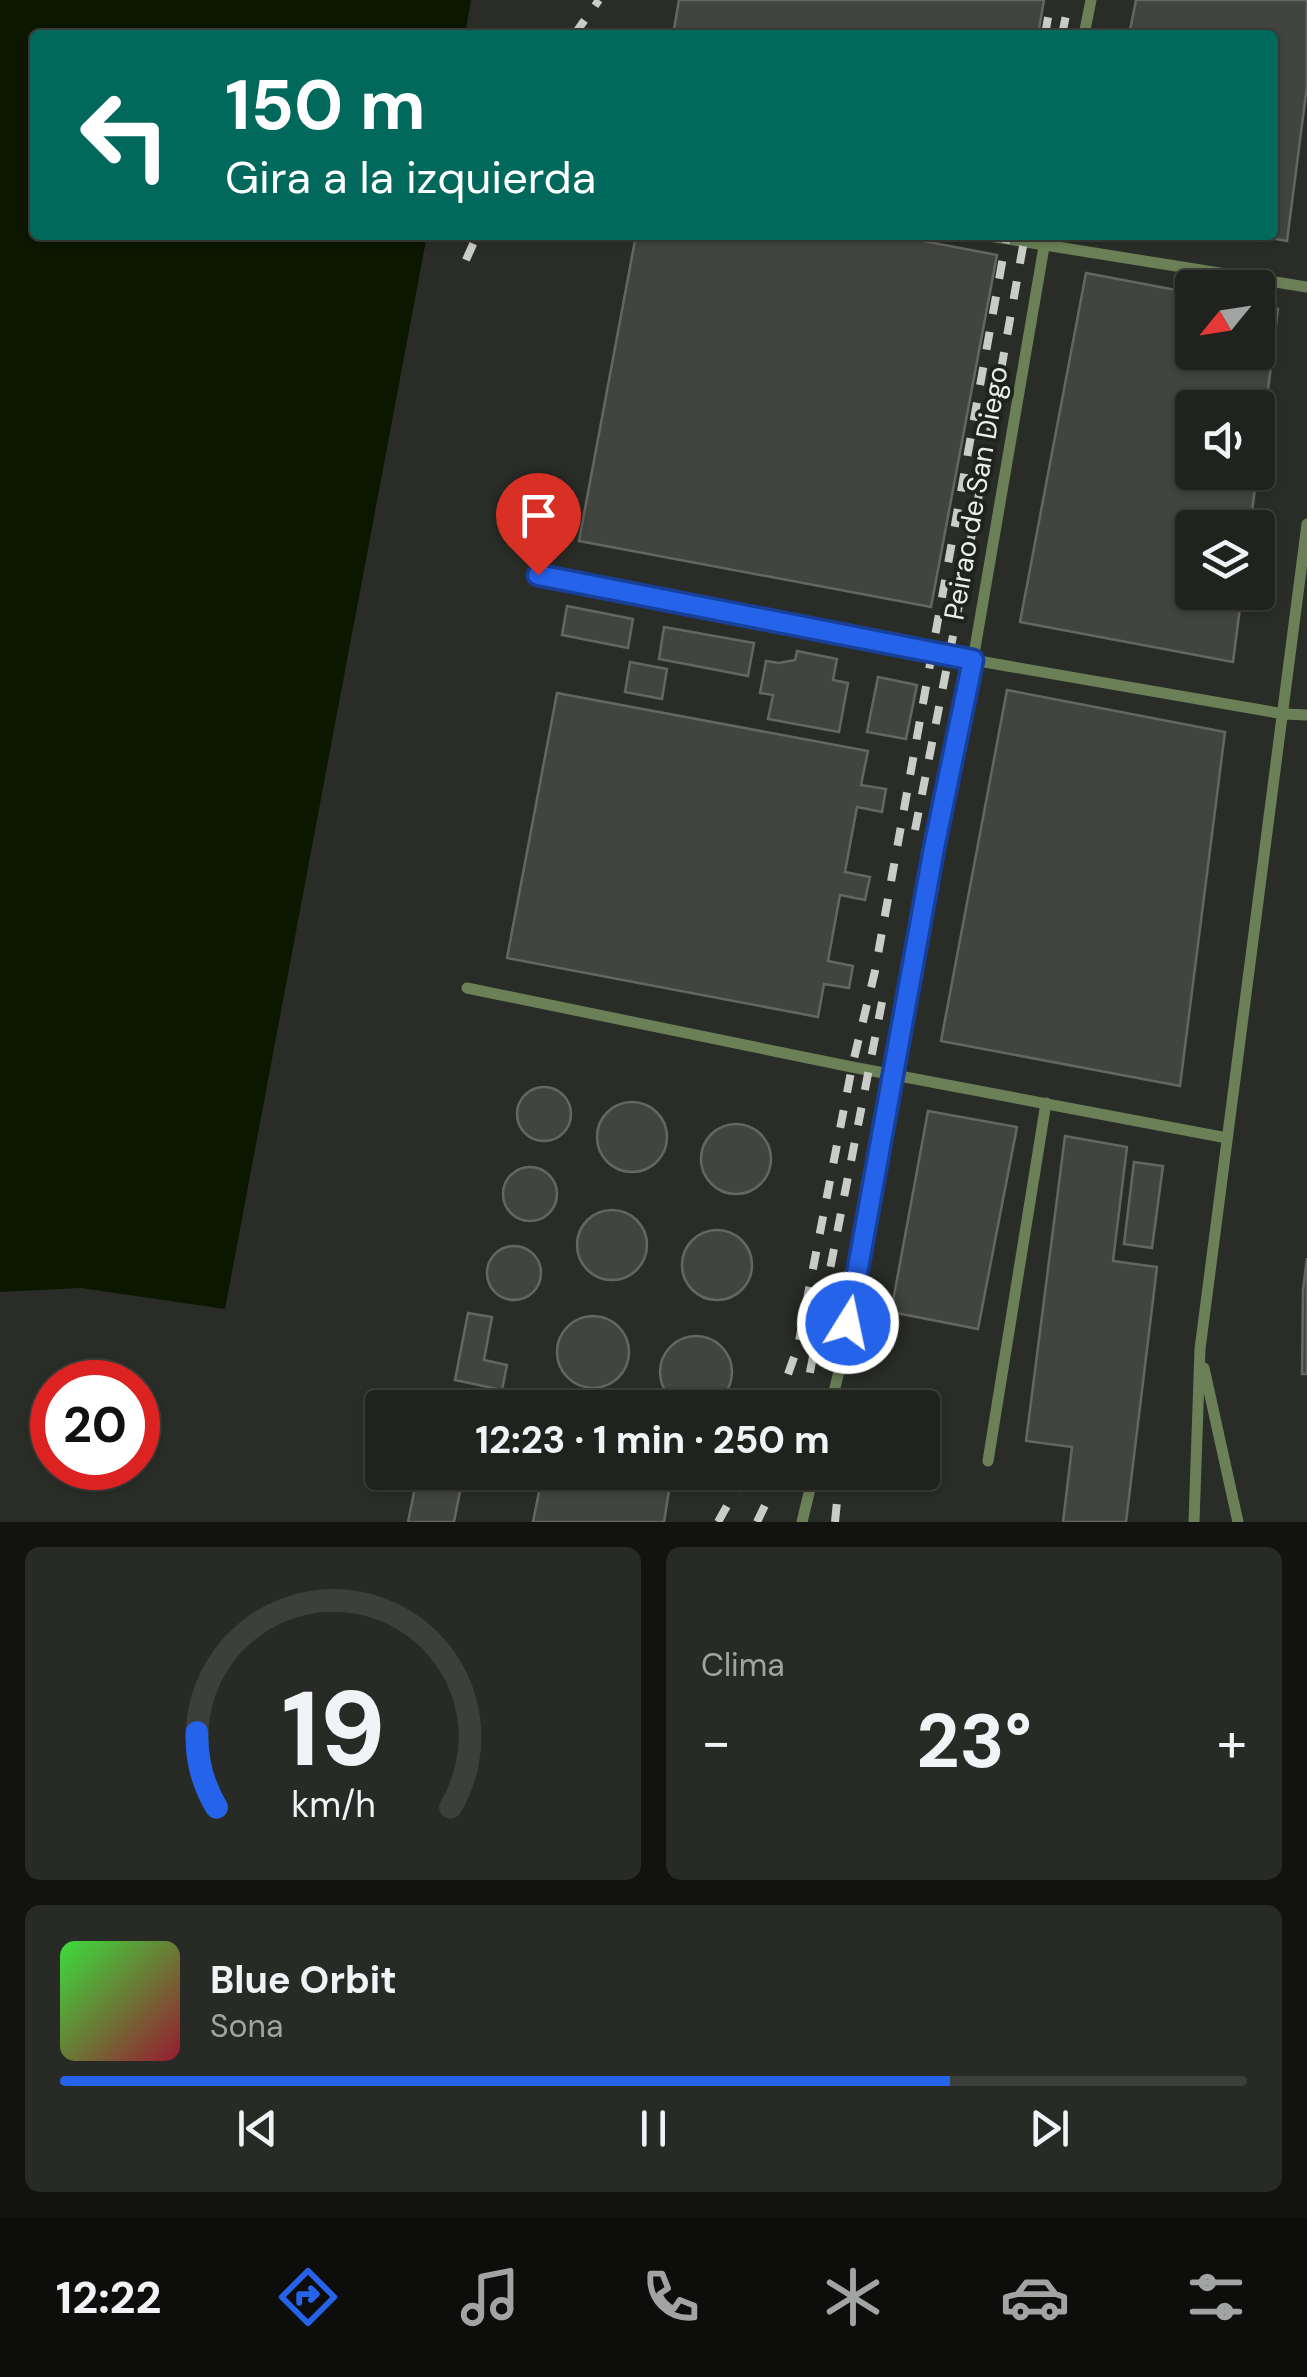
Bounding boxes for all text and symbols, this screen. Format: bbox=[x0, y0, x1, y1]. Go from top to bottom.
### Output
text: 150 m bbox=[225, 60, 426, 151]
icon: left bbox=[60, 70, 190, 200]
text: Gira a la izquierda bbox=[225, 148, 596, 207]
north arrow bbox=[1175, 270, 1275, 370]
map controls bbox=[1175, 270, 1275, 610]
street label: Peirao de San Diego bbox=[935, 363, 1017, 623]
button: sound bbox=[1175, 390, 1275, 490]
pin bbox=[496, 473, 581, 576]
icon: arrive bbox=[511, 488, 566, 543]
button: layers bbox=[1175, 510, 1275, 610]
position arrow bbox=[796, 1271, 900, 1375]
speed limit sign: 20 bbox=[30, 1360, 160, 1490]
text: 12:23 · 1 min · 250 m bbox=[475, 1415, 830, 1465]
text: Clima bbox=[701, 1644, 785, 1686]
text: 19 bbox=[281, 1662, 385, 1797]
text: 23° bbox=[916, 1693, 1032, 1790]
text: − bbox=[701, 1706, 731, 1778]
text: + bbox=[1217, 1706, 1247, 1778]
text: km/h bbox=[291, 1782, 375, 1828]
text: Blue Orbit bbox=[210, 1955, 397, 2005]
text: Sona bbox=[210, 2005, 283, 2047]
icon: previous bbox=[230, 2101, 285, 2156]
icon: pause bbox=[626, 2101, 681, 2156]
icon: next bbox=[1022, 2101, 1077, 2156]
icon: directions bbox=[273, 2262, 343, 2332]
icon: music bbox=[455, 2262, 525, 2332]
icon: phone bbox=[636, 2262, 706, 2332]
icon: climate bbox=[818, 2262, 888, 2332]
icon: car bbox=[1000, 2262, 1070, 2332]
icon: filters bbox=[1181, 2262, 1251, 2332]
text: 12:22 bbox=[56, 2268, 162, 2327]

